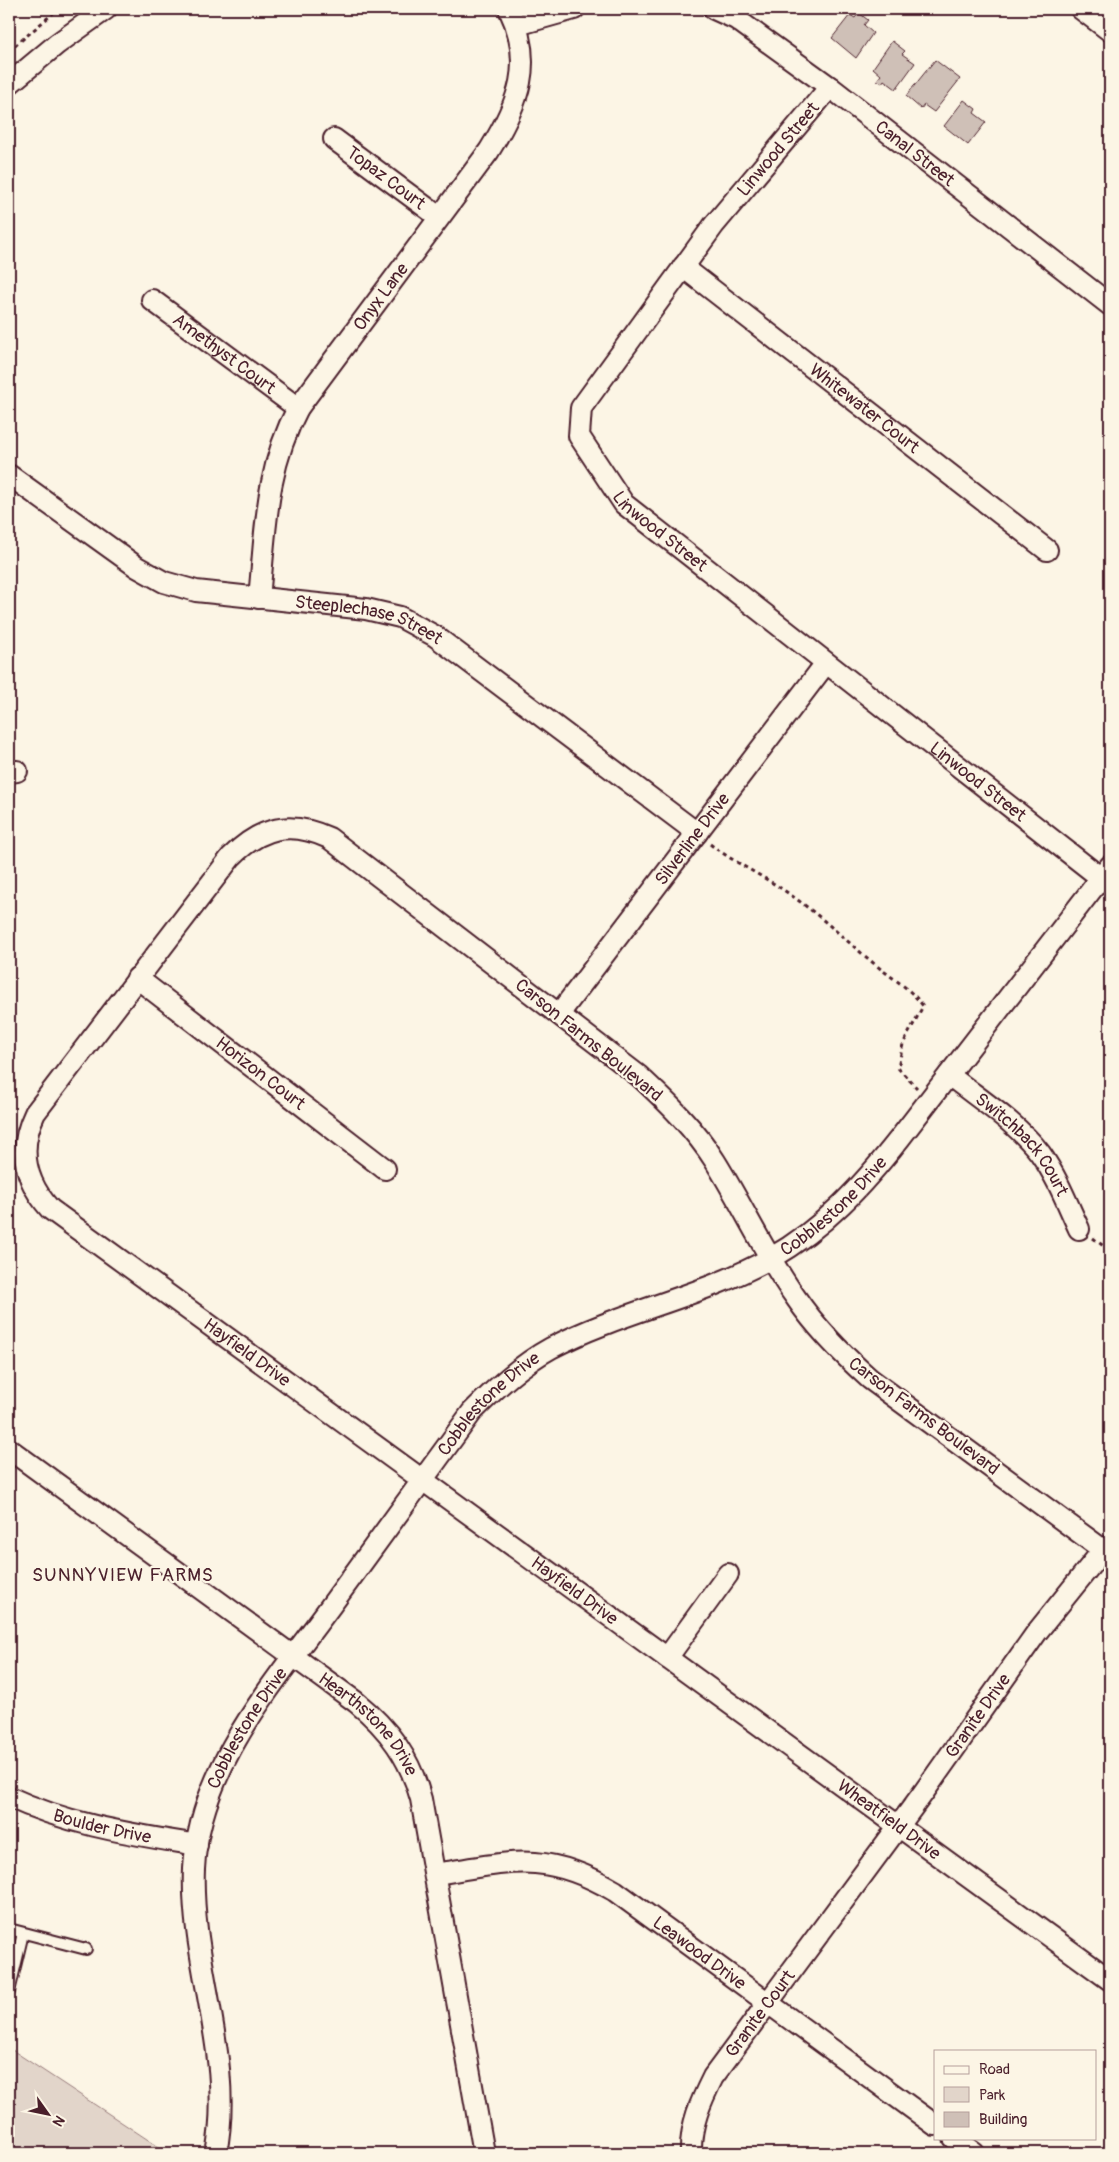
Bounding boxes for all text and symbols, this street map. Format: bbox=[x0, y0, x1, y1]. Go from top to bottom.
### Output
street label: Linwood Street bbox=[732, 97, 825, 201]
street label: Canal Street bbox=[870, 115, 960, 192]
street label: Topaz Court bbox=[342, 141, 431, 215]
street label: Onyx Lane bbox=[348, 258, 414, 336]
street label: Amethyst Court bbox=[168, 308, 281, 400]
street label: Whitewater Court bbox=[805, 359, 925, 459]
street label: Linwood Street bbox=[607, 487, 713, 578]
street label: Steeplechase Street bbox=[294, 591, 448, 650]
street label: Linwood Street bbox=[925, 737, 1031, 827]
street label: Silverline Drive bbox=[650, 788, 735, 890]
street label: Carson Farms Boulevard bbox=[510, 974, 667, 1107]
street label: Horizon Court bbox=[211, 1032, 310, 1116]
street label: Switchback Court bbox=[970, 1088, 1074, 1200]
street label: Cobblestone Drive bbox=[776, 1152, 892, 1262]
street label: Hayfield Drive bbox=[199, 1313, 295, 1392]
street label: Cobblestone Drive bbox=[433, 1347, 544, 1461]
street label: Carson Farms Boulevard bbox=[844, 1352, 1004, 1481]
street label: Hayfield Drive bbox=[526, 1552, 623, 1630]
district label: SUNNYVIEW FARMS bbox=[32, 1563, 214, 1587]
street label: Cobblestone Drive bbox=[202, 1663, 293, 1792]
street label: Hearthstone Drive bbox=[314, 1667, 423, 1779]
street label: Granite Drive bbox=[940, 1669, 1016, 1763]
street label: Wheatfield Drive bbox=[833, 1774, 945, 1865]
street label: Boulder Drive bbox=[50, 1804, 153, 1849]
street label: Leawood Drive bbox=[648, 1911, 751, 1995]
street label: Granite Court bbox=[720, 1965, 801, 2062]
legend bbox=[934, 2050, 1096, 2140]
text: Road bbox=[979, 2060, 1010, 2079]
text: Park bbox=[979, 2086, 1006, 2105]
north arrow bbox=[22, 2090, 72, 2140]
text: Building bbox=[979, 2110, 1027, 2129]
text: N bbox=[49, 2112, 68, 2129]

